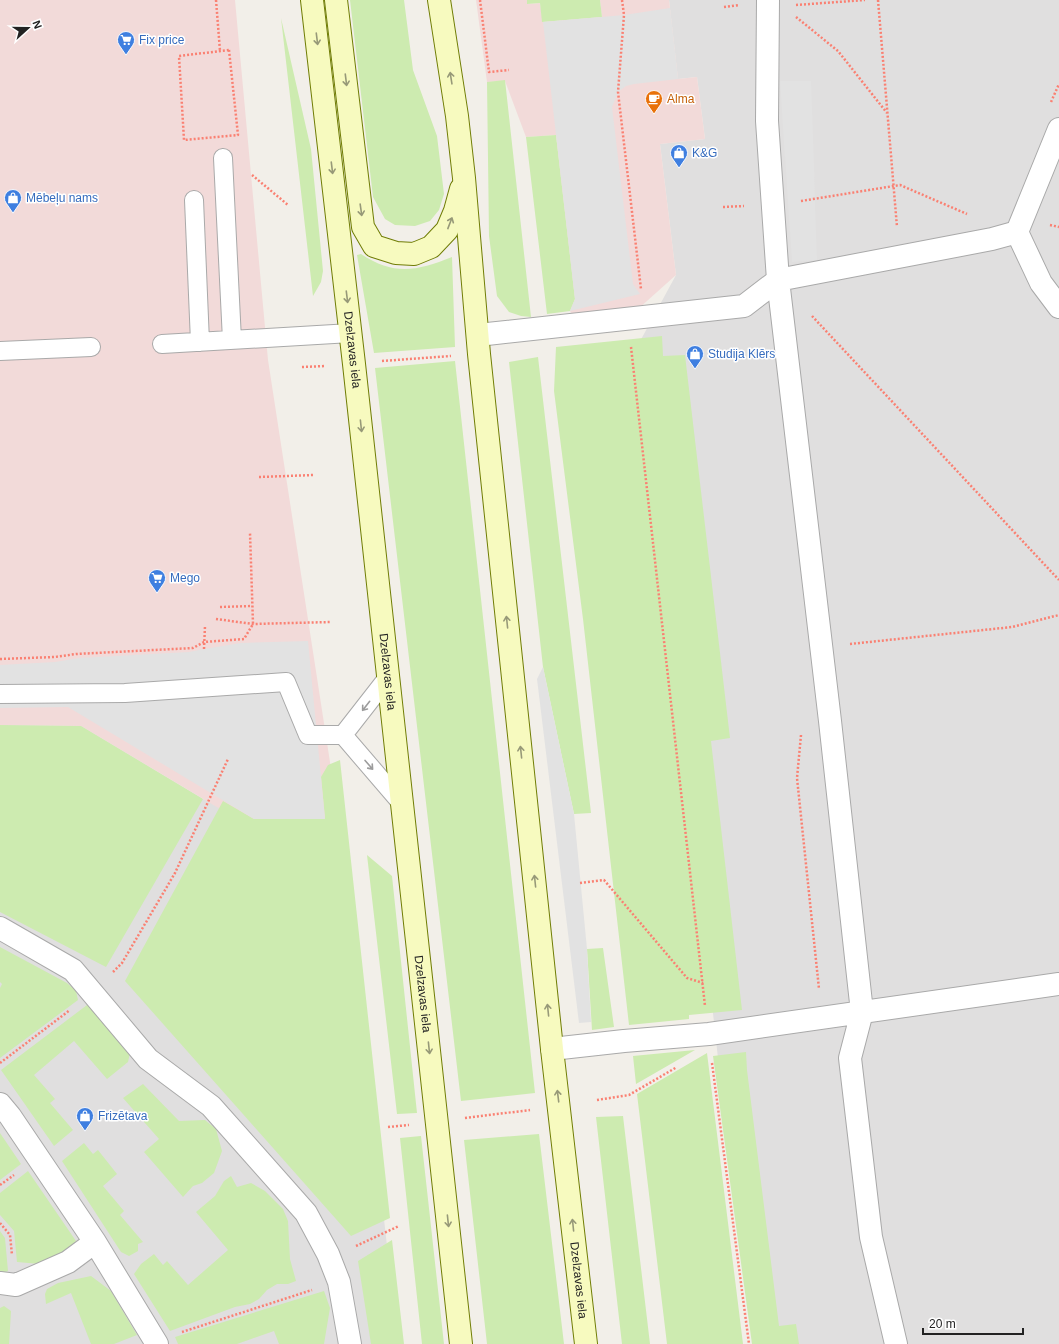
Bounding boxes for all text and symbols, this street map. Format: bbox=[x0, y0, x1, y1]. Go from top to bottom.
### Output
north arrow bbox=[8, 8, 48, 48]
text: N bbox=[30, 19, 44, 30]
supermarket icon: Fix price bbox=[116, 30, 136, 55]
one-way arrow bbox=[313, 32, 320, 45]
place label: Fix price bbox=[139, 33, 185, 47]
one-way arrow bbox=[447, 72, 455, 85]
one-way arrow bbox=[342, 74, 349, 87]
cafe icon: Alma bbox=[644, 89, 664, 114]
place label: Alma bbox=[667, 92, 695, 106]
shop icon: K&G bbox=[669, 143, 689, 168]
place label: K&G bbox=[692, 146, 717, 160]
one-way arrow bbox=[328, 161, 335, 174]
shop icon: Mēbeļu nams bbox=[3, 188, 23, 213]
place label: Mēbeļu nams bbox=[26, 191, 98, 205]
one-way arrow bbox=[357, 203, 365, 216]
one-way arrow bbox=[447, 217, 454, 229]
one-way arrow bbox=[343, 290, 351, 303]
street label: Dzelzavas iela bbox=[341, 310, 364, 389]
shop icon: Studija Klērs bbox=[685, 344, 705, 369]
place label: Studija Klērs bbox=[708, 347, 775, 361]
one-way arrow bbox=[358, 419, 365, 432]
supermarket icon: Mego bbox=[147, 568, 167, 593]
place label: Mego bbox=[170, 571, 200, 585]
one-way arrow bbox=[504, 616, 511, 629]
street label: Dzelzavas iela bbox=[376, 632, 399, 711]
one-way arrow bbox=[362, 700, 370, 711]
one-way arrow bbox=[517, 746, 525, 759]
one-way arrow bbox=[364, 760, 373, 770]
one-way arrow bbox=[531, 875, 538, 888]
street label: Dzelzavas iela bbox=[412, 955, 434, 1033]
one-way arrow bbox=[544, 1004, 552, 1017]
one-way arrow bbox=[426, 1041, 433, 1054]
one-way arrow bbox=[554, 1090, 562, 1103]
shop icon: Frizētava bbox=[75, 1106, 95, 1131]
place label: Frizētava bbox=[98, 1109, 148, 1123]
one-way arrow bbox=[444, 1214, 452, 1227]
one-way arrow bbox=[569, 1219, 576, 1232]
street label: Dzelzavas iela bbox=[567, 1241, 590, 1320]
scale bar bbox=[923, 1310, 1023, 1336]
text: 20 m bbox=[929, 1317, 956, 1331]

